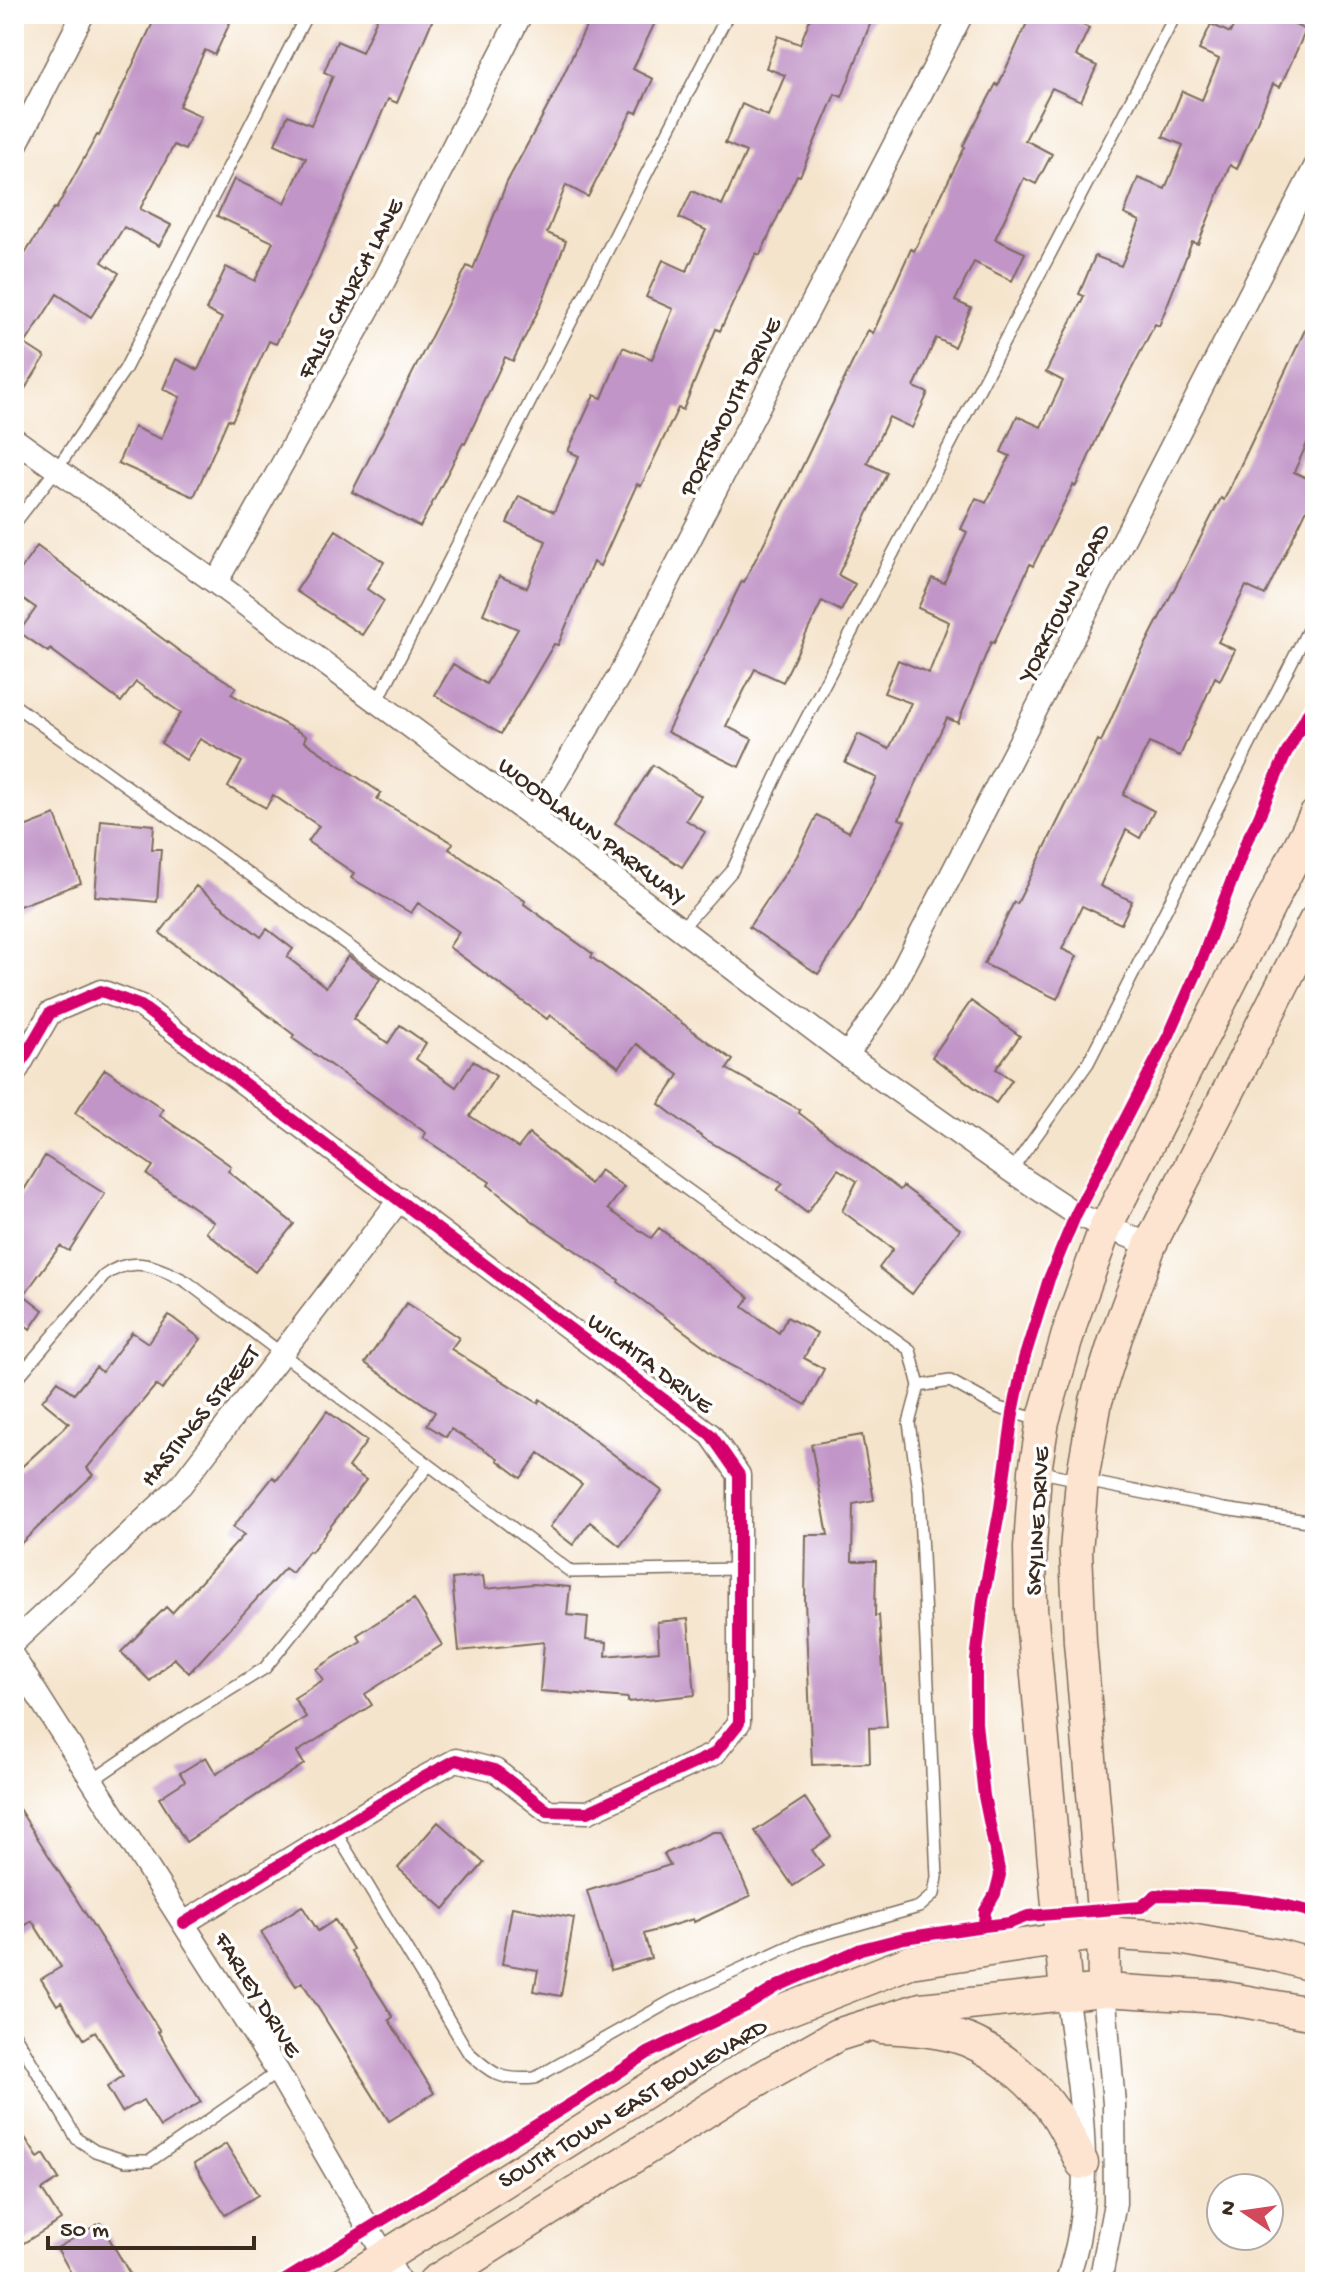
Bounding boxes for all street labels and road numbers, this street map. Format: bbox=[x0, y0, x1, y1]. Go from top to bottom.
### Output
street label: FALLS CHURCH LANE bbox=[292, 194, 412, 386]
street label: PORTSMOUTH DRIVE bbox=[674, 313, 790, 503]
street label: YORKTOWN ROAD bbox=[1013, 519, 1119, 689]
street label: WOODLAWN PARKWAY bbox=[491, 752, 691, 913]
street label: WICHITA DRIVE bbox=[580, 1308, 718, 1422]
street label: HASTINGS STREET bbox=[136, 1339, 269, 1494]
street label: SKYLINE DRIVE bbox=[1021, 1445, 1058, 1596]
street label: FARLEY DRIVE bbox=[206, 1927, 306, 2065]
street label: SOUTH TOWN EAST BOULEVARD bbox=[494, 2013, 774, 2197]

